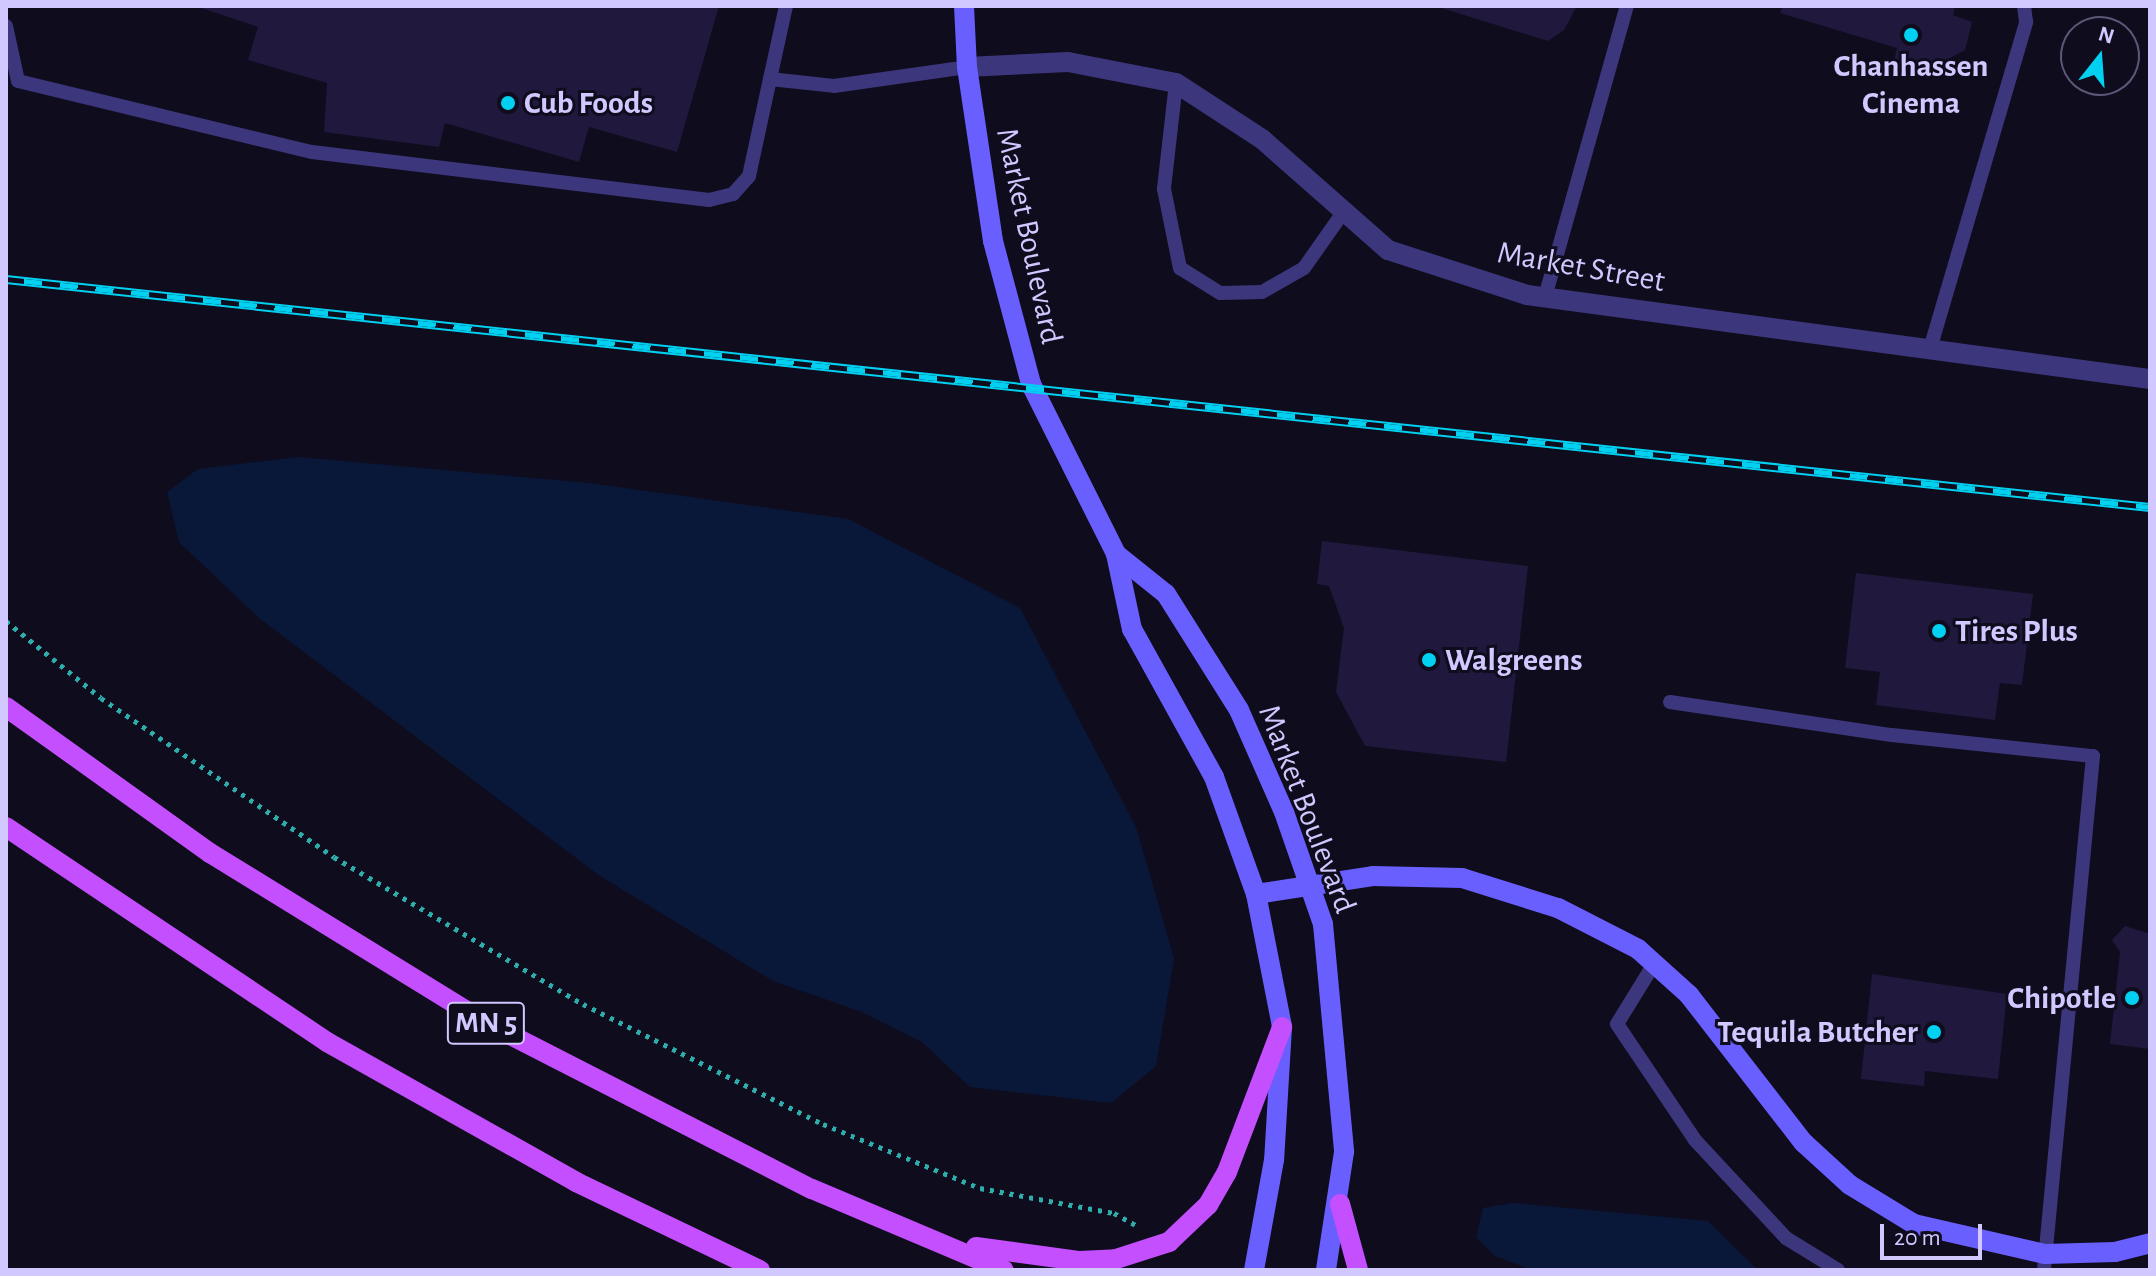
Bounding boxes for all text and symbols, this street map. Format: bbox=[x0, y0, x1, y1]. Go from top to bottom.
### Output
north arrow bbox=[2060, 16, 2140, 96]
text: N bbox=[2096, 22, 2117, 48]
marker: Chanhassen Cinema bbox=[1902, 26, 1920, 44]
place label: Chanhassen Cinema bbox=[1834, 48, 1988, 123]
place label: Cub Foods bbox=[524, 84, 653, 122]
marker: Cub Foods bbox=[499, 94, 517, 112]
street label: Market Boulevard bbox=[987, 124, 1071, 348]
street label: Market Street bbox=[1494, 233, 1668, 301]
place label: Tires Plus bbox=[1955, 612, 2078, 650]
marker: Tires Plus bbox=[1930, 622, 1948, 640]
place label: Walgreens bbox=[1445, 641, 1582, 679]
marker: Walgreens bbox=[1420, 651, 1438, 669]
street label: Market Boulevard bbox=[1250, 699, 1364, 919]
place label: Chipotle bbox=[2007, 979, 2116, 1017]
marker: Chipotle bbox=[2123, 989, 2141, 1007]
road number: MN 5 bbox=[446, 997, 526, 1049]
place label: Tequila Butcher bbox=[1717, 1013, 1918, 1051]
marker: Tequila Butcher bbox=[1925, 1023, 1943, 1041]
scale bar bbox=[1884, 1208, 1986, 1258]
text: 20 m bbox=[1894, 1226, 1941, 1250]

